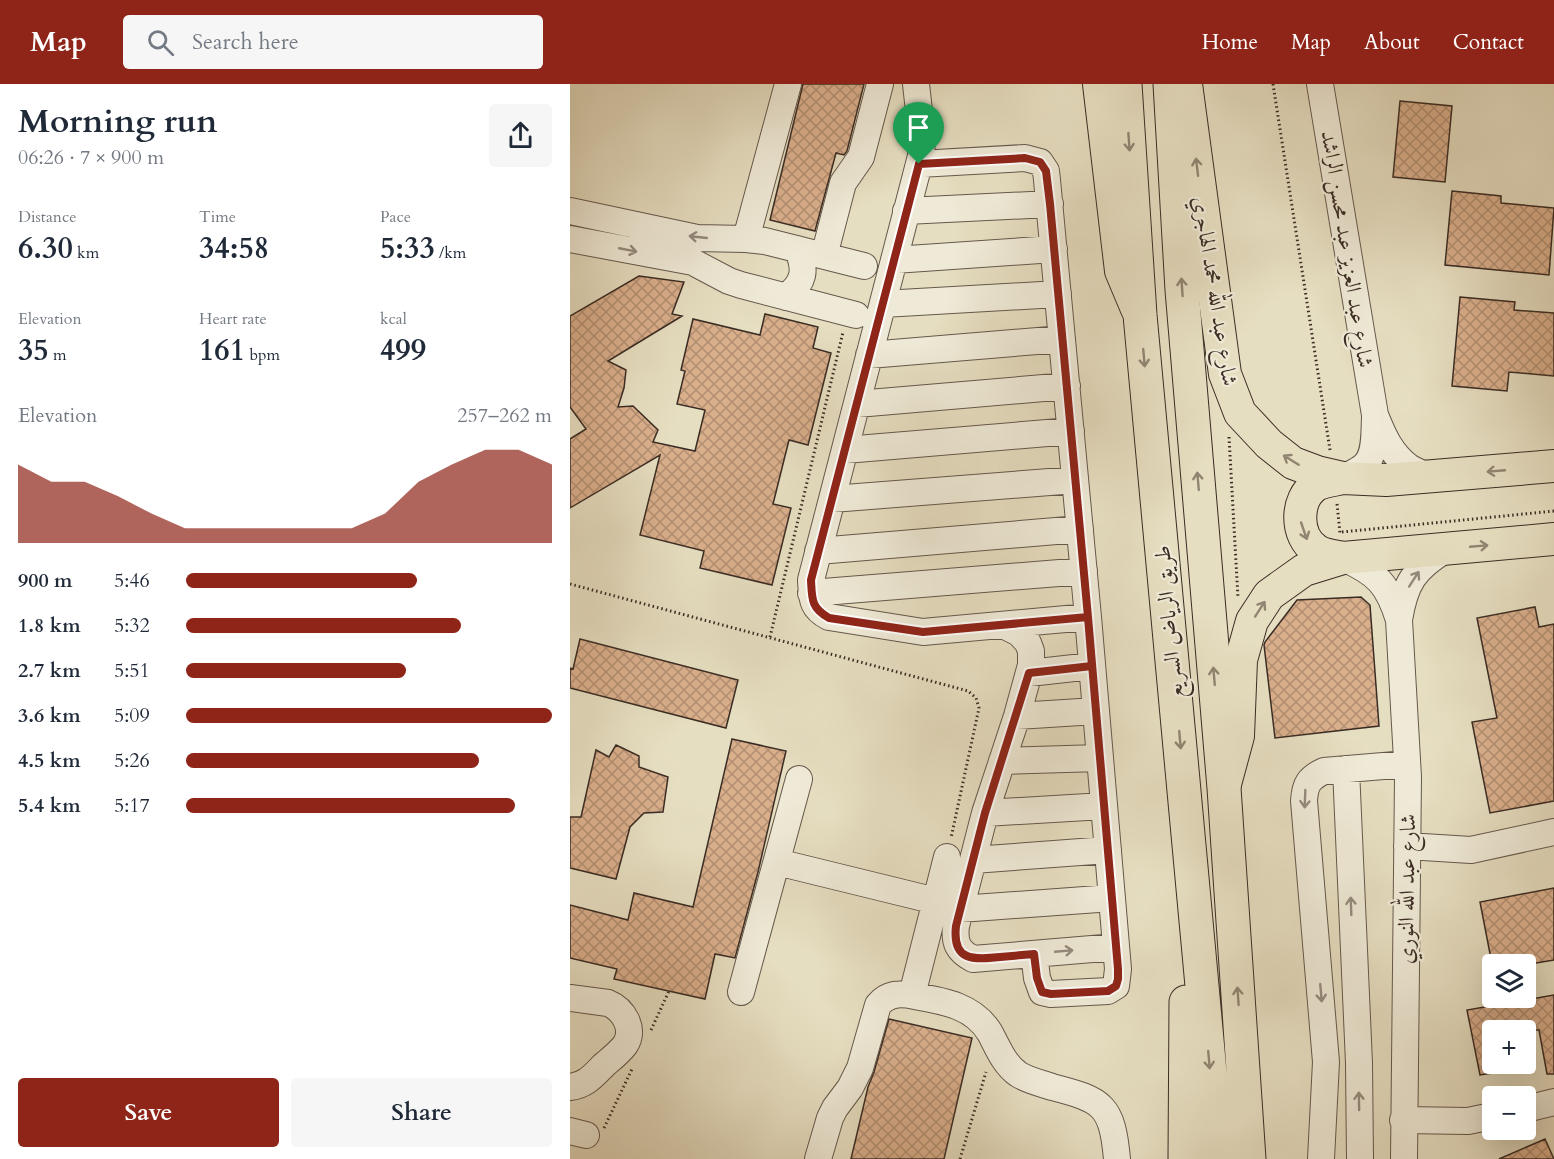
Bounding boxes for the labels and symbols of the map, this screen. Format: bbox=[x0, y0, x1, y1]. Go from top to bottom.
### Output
pin bbox=[893, 102, 944, 164]
street label: شارع عبد العزيز عبد محسن الراشد bbox=[1310, 128, 1381, 370]
one-way arrow bbox=[1123, 132, 1134, 152]
one-way arrow bbox=[1191, 158, 1202, 177]
street label: شارع عبد الله محمد الهاجري bbox=[1182, 194, 1248, 389]
one-way arrow bbox=[689, 231, 708, 242]
one-way arrow bbox=[617, 245, 637, 256]
one-way arrow bbox=[1176, 278, 1187, 298]
one-way arrow bbox=[1139, 347, 1150, 367]
one-way arrow bbox=[1283, 454, 1300, 467]
one-way arrow bbox=[1486, 466, 1506, 477]
one-way arrow bbox=[1192, 472, 1203, 492]
one-way arrow bbox=[1299, 521, 1310, 539]
one-way arrow bbox=[1468, 540, 1488, 551]
street label: طريق الرياض السريع bbox=[1147, 544, 1195, 700]
one-way arrow bbox=[1408, 571, 1420, 588]
one-way arrow bbox=[1254, 601, 1266, 618]
one-way arrow bbox=[1208, 666, 1219, 686]
one-way arrow bbox=[1175, 730, 1186, 750]
one-way arrow bbox=[1299, 788, 1311, 808]
street label: شارع عبد الله النوري bbox=[1388, 814, 1426, 964]
one-way arrow bbox=[1346, 896, 1357, 916]
one-way arrow bbox=[1053, 945, 1073, 956]
one-way arrow bbox=[1316, 983, 1327, 1002]
one-way arrow bbox=[1233, 986, 1244, 1006]
one-way arrow bbox=[1204, 1049, 1215, 1069]
one-way arrow bbox=[1353, 1091, 1365, 1111]

